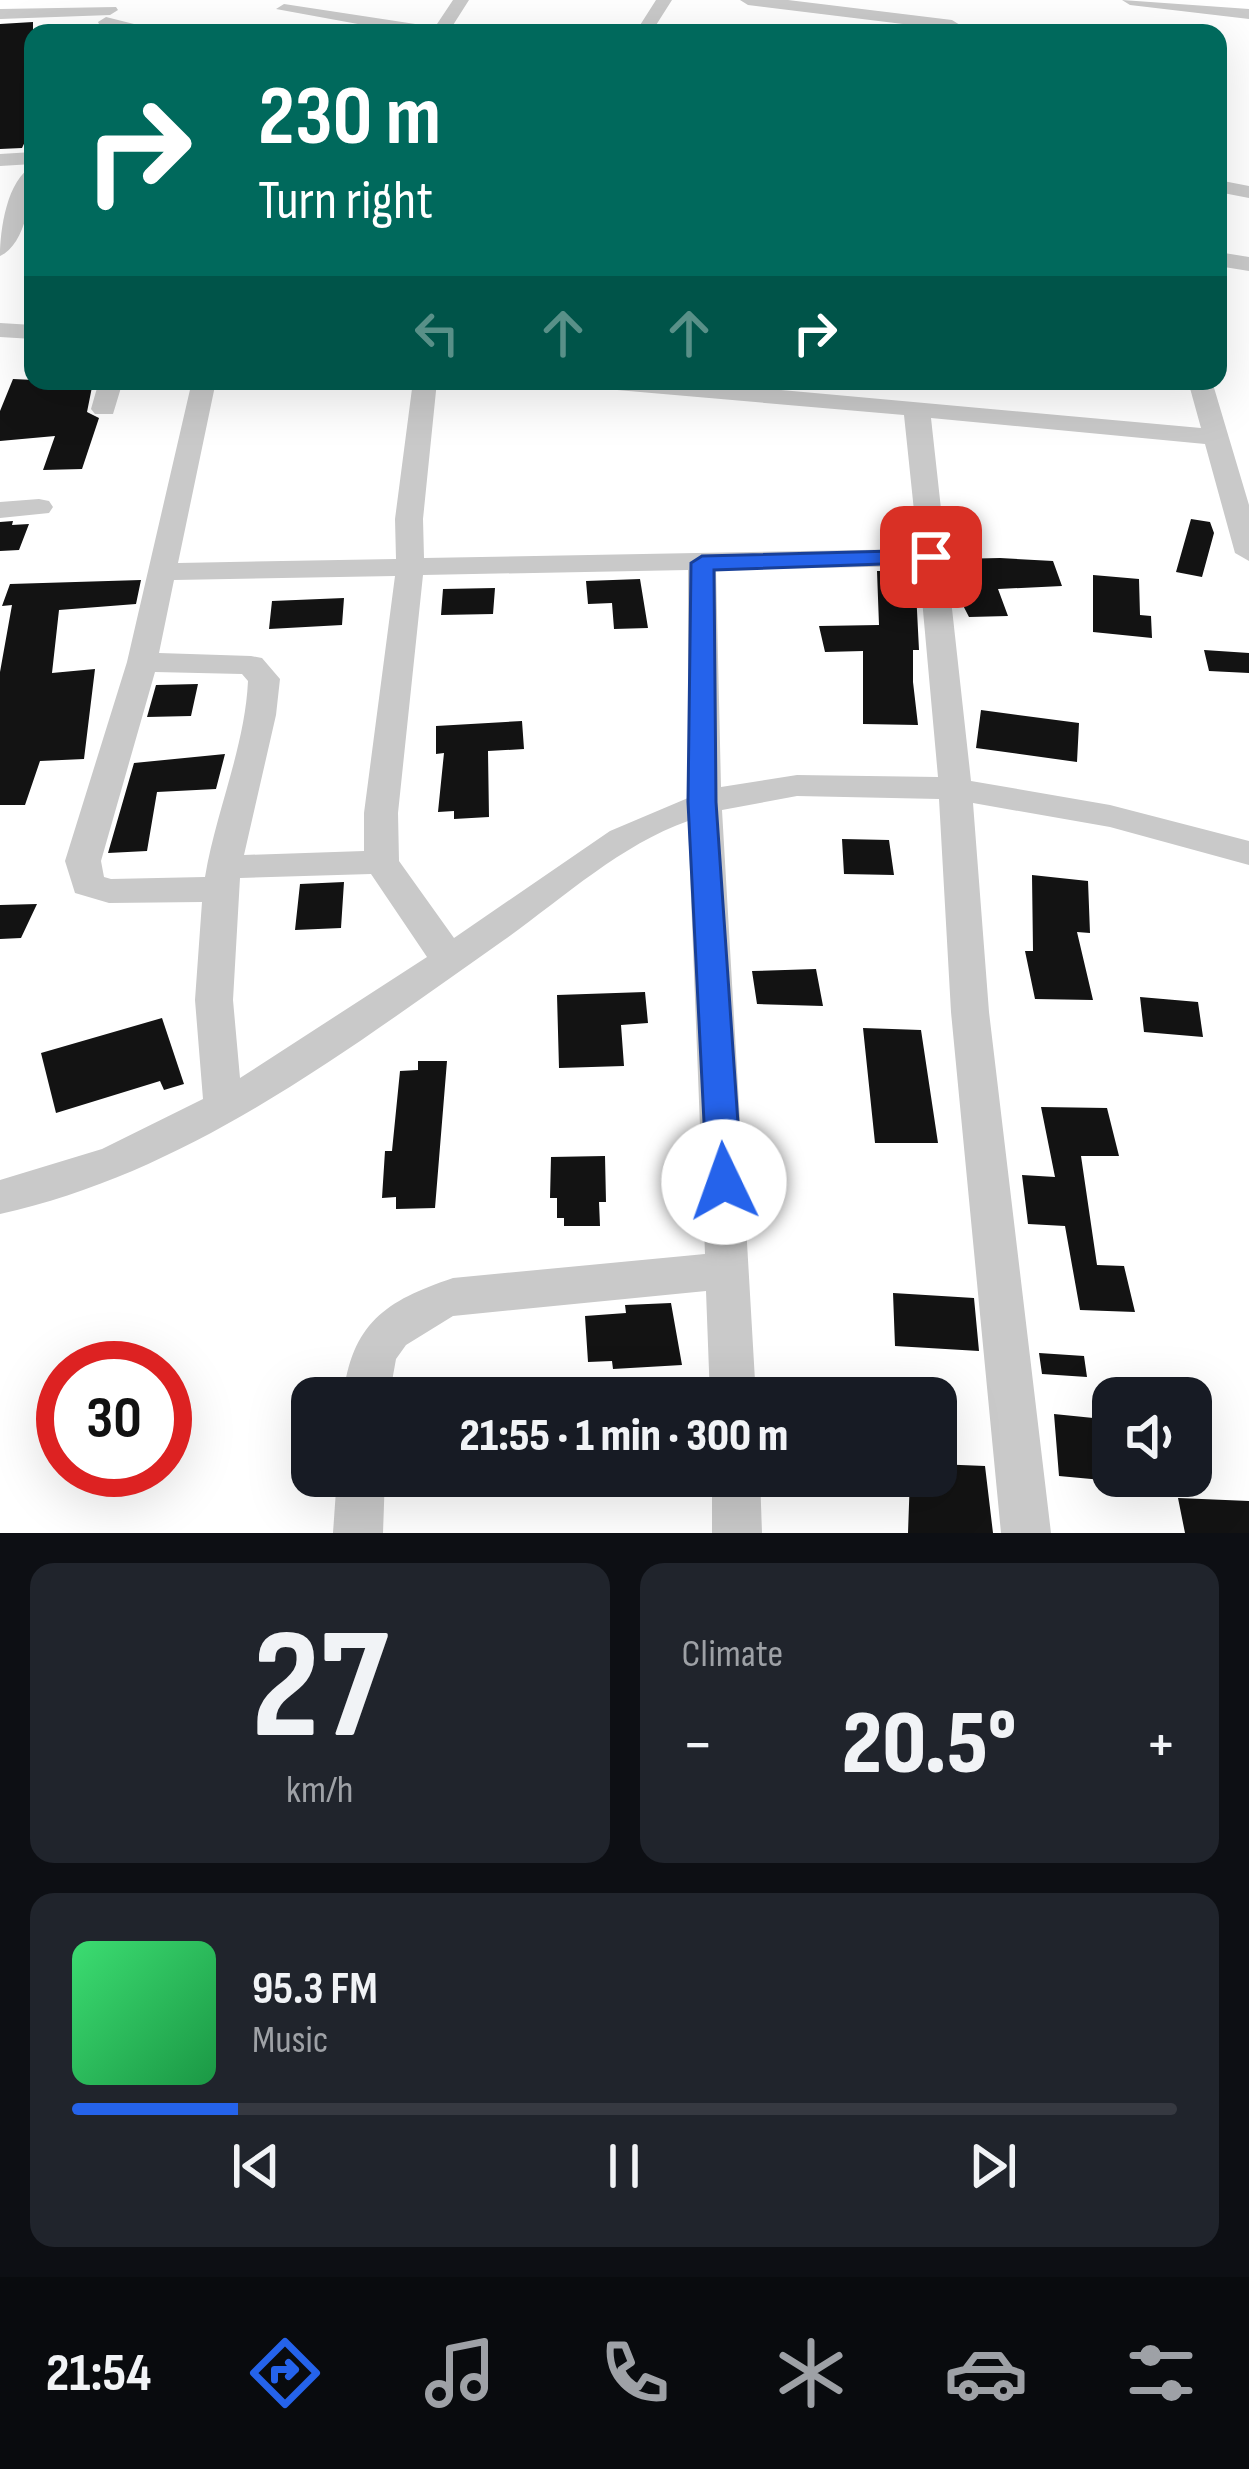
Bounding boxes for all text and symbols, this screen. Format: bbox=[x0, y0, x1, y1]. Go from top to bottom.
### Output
text: 230 m bbox=[258, 67, 441, 168]
icon: right bbox=[60, 72, 216, 228]
text: Turn right bbox=[258, 169, 433, 234]
icon: left bbox=[404, 300, 470, 366]
icon: ahead bbox=[530, 300, 596, 366]
icon: ahead bbox=[656, 300, 722, 366]
icon: right bbox=[782, 300, 848, 366]
pin bbox=[880, 506, 982, 608]
icon: arrive bbox=[898, 524, 964, 590]
position arrow bbox=[661, 1119, 787, 1245]
speed limit sign: 30 bbox=[36, 1341, 192, 1497]
map controls bbox=[1092, 1377, 1212, 1497]
button: sound bbox=[1092, 1377, 1212, 1497]
text: 21:55 · 1 min · 300 m bbox=[460, 1409, 788, 1464]
text: 27 bbox=[252, 1595, 388, 1782]
text: Climate bbox=[682, 1631, 783, 1678]
text: 20.5° bbox=[842, 1691, 1017, 1799]
text: − bbox=[682, 1706, 714, 1785]
text: + bbox=[1145, 1706, 1177, 1785]
text: km/h bbox=[286, 1767, 353, 1814]
text: 95.3 FM bbox=[252, 1962, 378, 2017]
text: Music bbox=[252, 2017, 328, 2064]
icon: previous bbox=[223, 2133, 289, 2199]
icon: pause bbox=[591, 2133, 657, 2199]
icon: next bbox=[960, 2133, 1026, 2199]
icon: directions bbox=[243, 2331, 327, 2415]
icon: music bbox=[418, 2331, 502, 2415]
icon: phone bbox=[593, 2331, 677, 2415]
icon: climate bbox=[769, 2331, 853, 2415]
icon: car bbox=[944, 2331, 1028, 2415]
icon: filters bbox=[1119, 2331, 1203, 2415]
text: 21:54 bbox=[46, 2341, 151, 2406]

